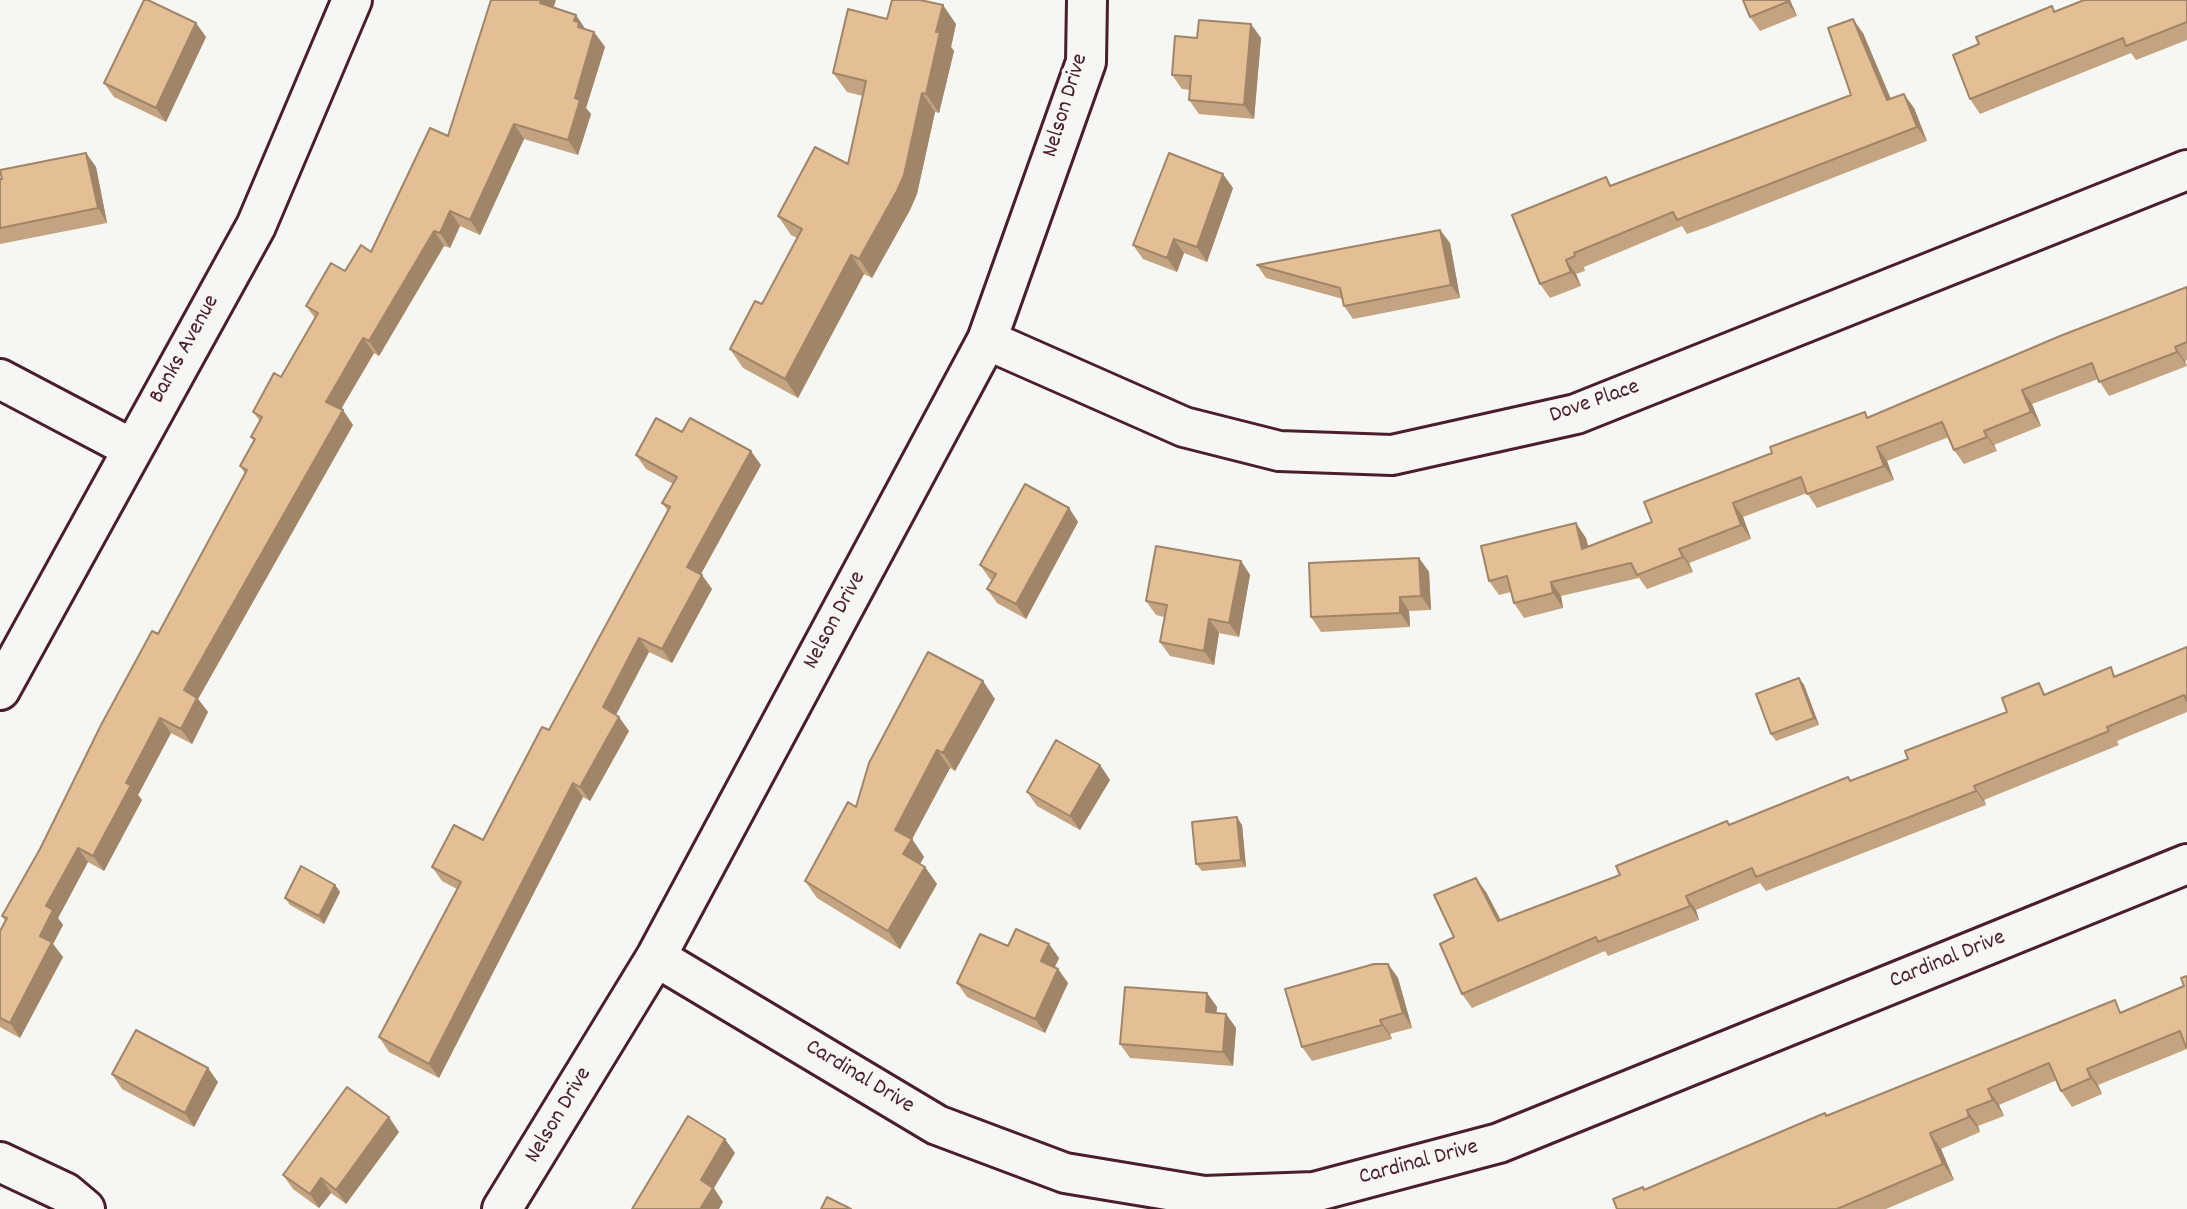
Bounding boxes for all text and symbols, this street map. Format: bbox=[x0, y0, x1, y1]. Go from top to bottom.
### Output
street label: Nelson Drive bbox=[1038, 51, 1096, 161]
street label: Banks Avenue bbox=[145, 291, 227, 409]
street label: Dove Place bbox=[1546, 375, 1644, 431]
street label: Nelson Drive bbox=[799, 567, 873, 675]
street label: Cardinal Drive bbox=[1886, 925, 2010, 997]
street label: Cardinal Drive bbox=[800, 1035, 918, 1121]
street label: Nelson Drive bbox=[521, 1063, 599, 1169]
street label: Cardinal Drive bbox=[1356, 1135, 1482, 1193]

